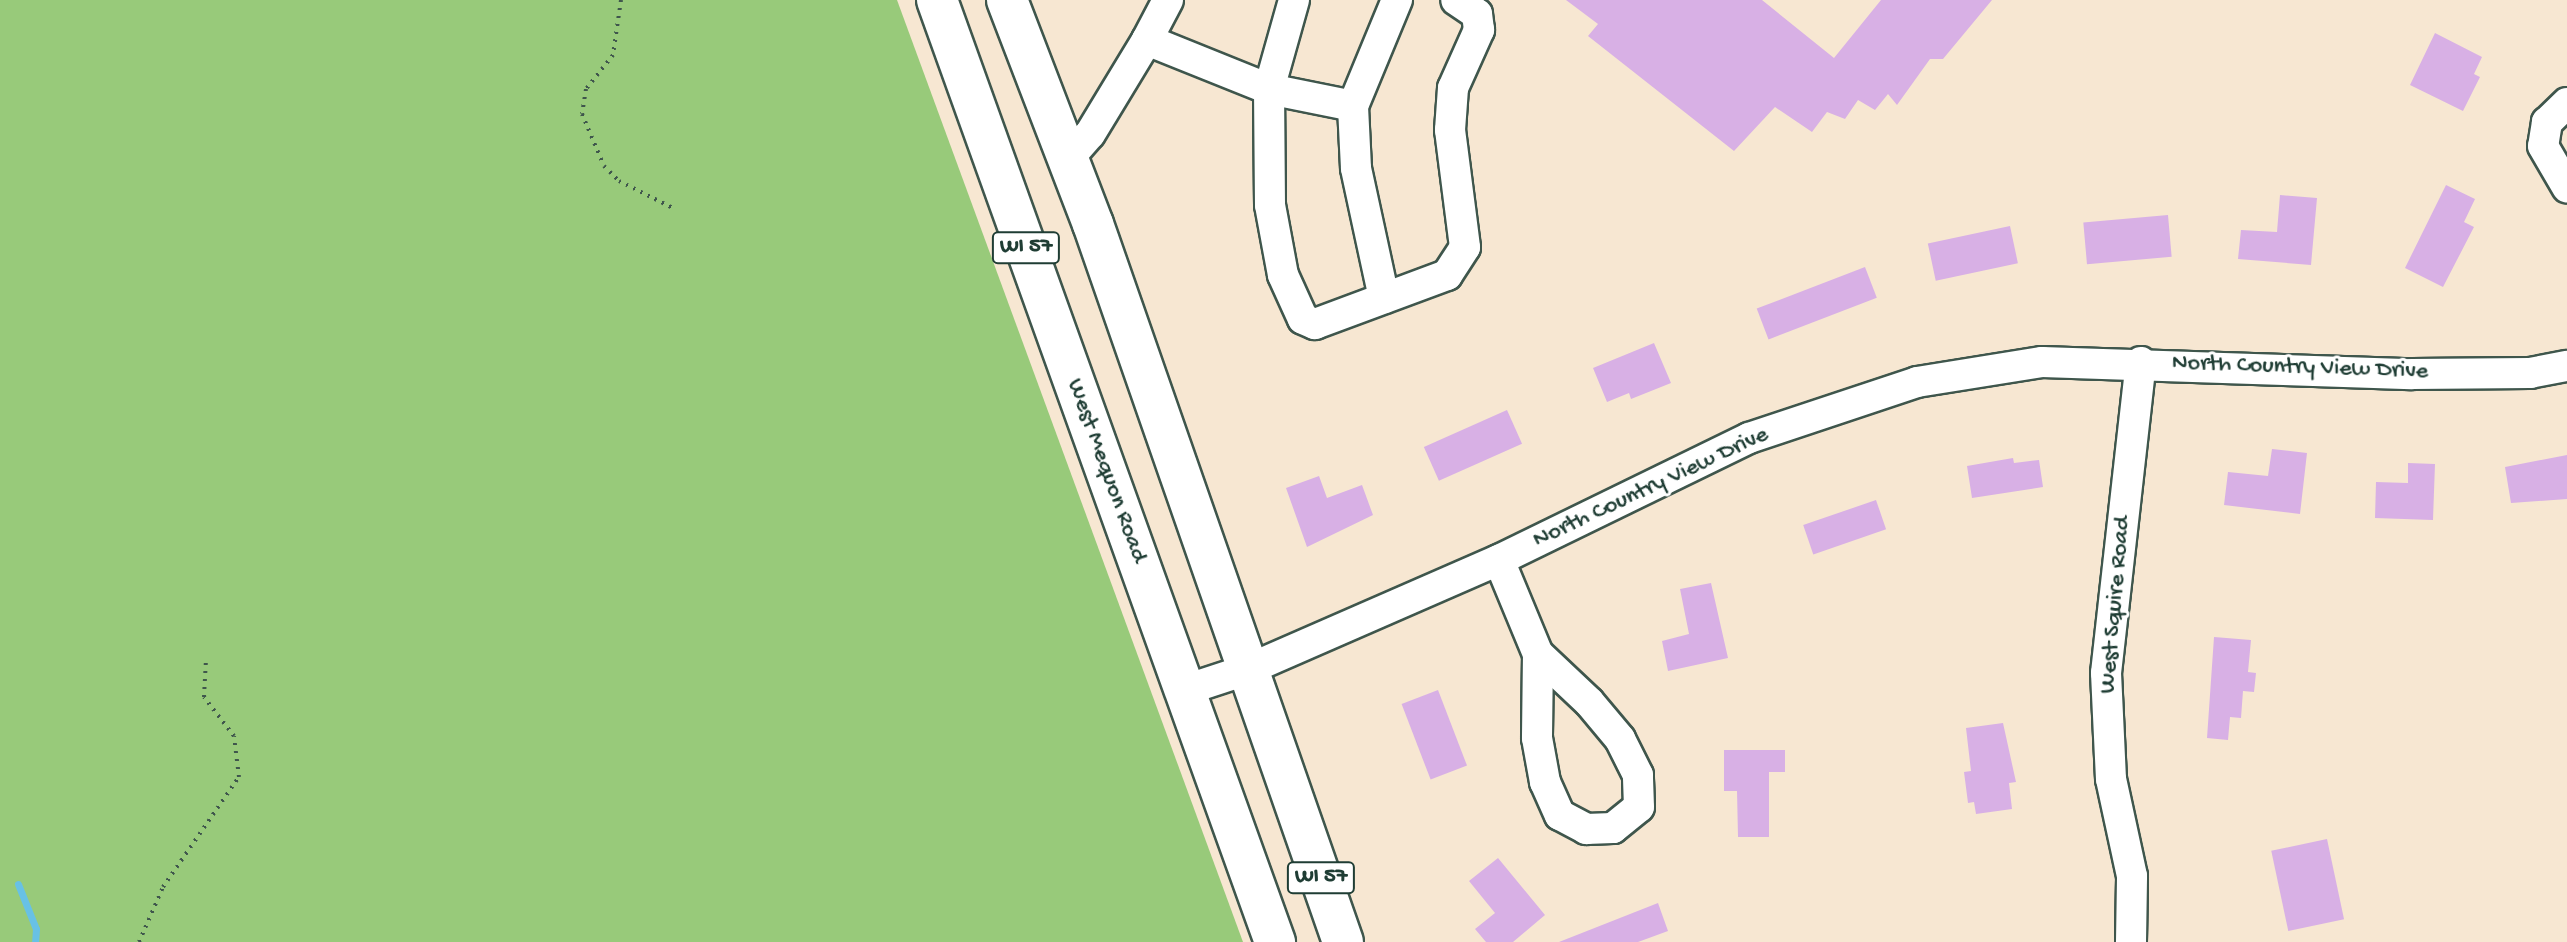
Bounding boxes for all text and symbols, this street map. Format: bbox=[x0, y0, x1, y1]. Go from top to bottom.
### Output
road number: WI 57 bbox=[990, 230, 1062, 266]
street label: North Country View Drive bbox=[2171, 349, 2429, 387]
street label: West Mequon Road bbox=[1059, 375, 1153, 567]
street label: North Country View Drive bbox=[1529, 421, 1773, 555]
street label: West Squire Road bbox=[2094, 515, 2138, 695]
road number: WI 57 bbox=[1285, 860, 1357, 896]

